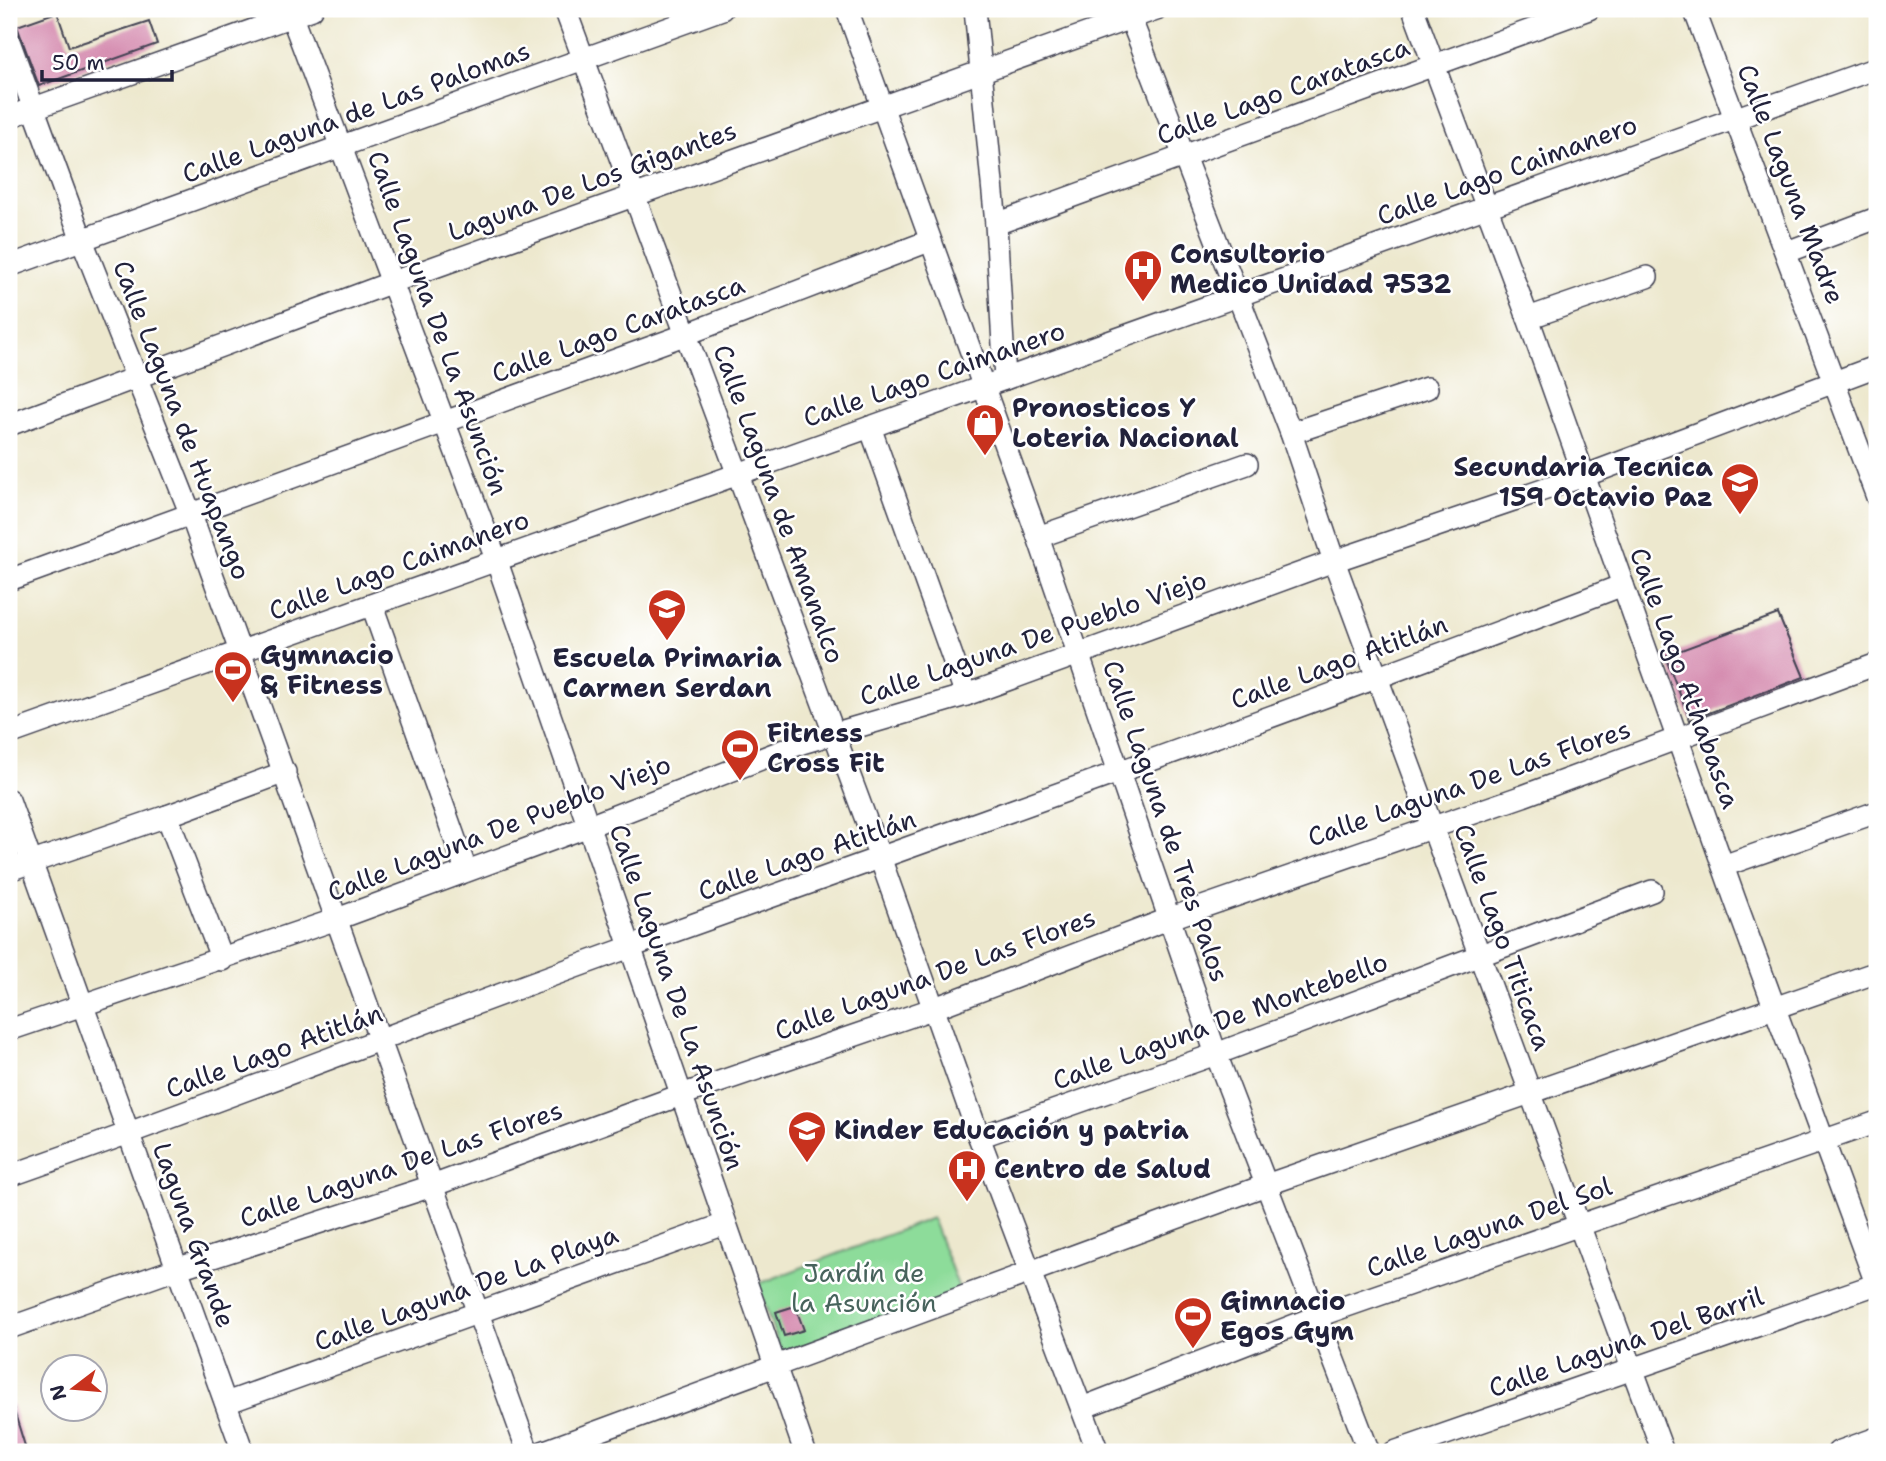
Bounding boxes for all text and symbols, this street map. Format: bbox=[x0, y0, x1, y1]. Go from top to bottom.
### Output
street label: Calle Lago Caratasca bbox=[1152, 28, 1414, 153]
street label: Calle Laguna de Las Palomas bbox=[177, 32, 535, 191]
scale bar bbox=[42, 38, 172, 82]
text: 50 m bbox=[52, 49, 105, 77]
street label: Calle Laguna Madre bbox=[1730, 59, 1853, 309]
street label: Calle Lago Caimanero bbox=[1372, 106, 1642, 233]
street label: Laguna De Los Gigantes bbox=[443, 112, 741, 249]
street label: Calle Laguna De La Asunción bbox=[360, 146, 517, 500]
place label: Consultorio Medico Unidad 7532 bbox=[1170, 236, 1451, 301]
hospital icon: Consultorio Medico Unidad 7532 bbox=[1122, 248, 1164, 303]
street label: Calle Laguna de Huapango bbox=[105, 255, 260, 585]
street label: Calle Lago Caratasca bbox=[487, 266, 749, 391]
street label: Calle Lago Caimanero bbox=[798, 312, 1069, 435]
street label: Calle Laguna de Amanalco bbox=[705, 340, 854, 668]
place label: Pronosticos Y Loteria Nacional bbox=[1012, 390, 1239, 455]
shop icon: Pronosticos Y Loteria Nacional bbox=[964, 402, 1006, 457]
place label: Secundaria Tecnica 159 Octavio Paz bbox=[1454, 449, 1713, 514]
school or university icon: Secundaria Tecnica 159 Octavio Paz bbox=[1719, 461, 1761, 516]
street label: Calle Lago Caimanero bbox=[264, 501, 534, 628]
street label: Calle Lago Athabasca bbox=[1622, 543, 1749, 813]
street label: Calle Laguna De Pueblo Viejo bbox=[855, 562, 1211, 713]
school or university icon: Escuela Primaria Carmen Serdan bbox=[646, 587, 688, 642]
street label: Calle Lago Atitlán bbox=[1226, 606, 1452, 717]
place label: Gymnacio & Fitness bbox=[260, 637, 394, 702]
place label: Escuela Primaria Carmen Serdan bbox=[552, 640, 782, 705]
sports icon: Gymnacio & Fitness bbox=[212, 649, 254, 704]
street label: Calle Laguna de Tres Palos bbox=[1095, 655, 1238, 986]
street label: Calle Laguna De Las Flores bbox=[1303, 711, 1635, 854]
place label: Fitness Cross Fit bbox=[767, 715, 885, 780]
sports icon: Fitness Cross Fit bbox=[719, 727, 761, 782]
street label: Calle Laguna De Pueblo Viejo bbox=[322, 746, 675, 909]
street label: Calle Lago Atitlán bbox=[693, 801, 921, 908]
street label: Calle Laguna De La Asunción bbox=[602, 819, 753, 1175]
street label: Calle Lago Titicaca bbox=[1446, 819, 1561, 1055]
street label: Calle Laguna De Las Flores bbox=[769, 899, 1100, 1048]
street label: Calle Laguna De Montebello bbox=[1047, 944, 1392, 1098]
street label: Calle Lago Atitlán bbox=[161, 995, 387, 1106]
street label: Calle Laguna De Las Flores bbox=[235, 1092, 567, 1235]
school or university icon: Kinder Educación y patria bbox=[786, 1109, 828, 1164]
place label: Kinder Educación y patria bbox=[834, 1112, 1189, 1147]
street label: Laguna Grande bbox=[145, 1137, 244, 1332]
hospital icon: Centro de Salud bbox=[946, 1148, 988, 1203]
place label: Centro de Salud bbox=[994, 1151, 1211, 1186]
street label: Calle Laguna Del Sol bbox=[1361, 1168, 1616, 1285]
street label: Calle Laguna De La Playa bbox=[309, 1216, 623, 1359]
park label: Jardín de la Asunción bbox=[791, 1255, 937, 1320]
street label: Calle Laguna Del Barril bbox=[1484, 1278, 1768, 1405]
place label: Gimnacio Egos Gym bbox=[1220, 1283, 1354, 1348]
sports icon: Gimnacio Egos Gym bbox=[1172, 1295, 1214, 1350]
north arrow bbox=[38, 1352, 108, 1422]
text: N bbox=[44, 1382, 72, 1403]

